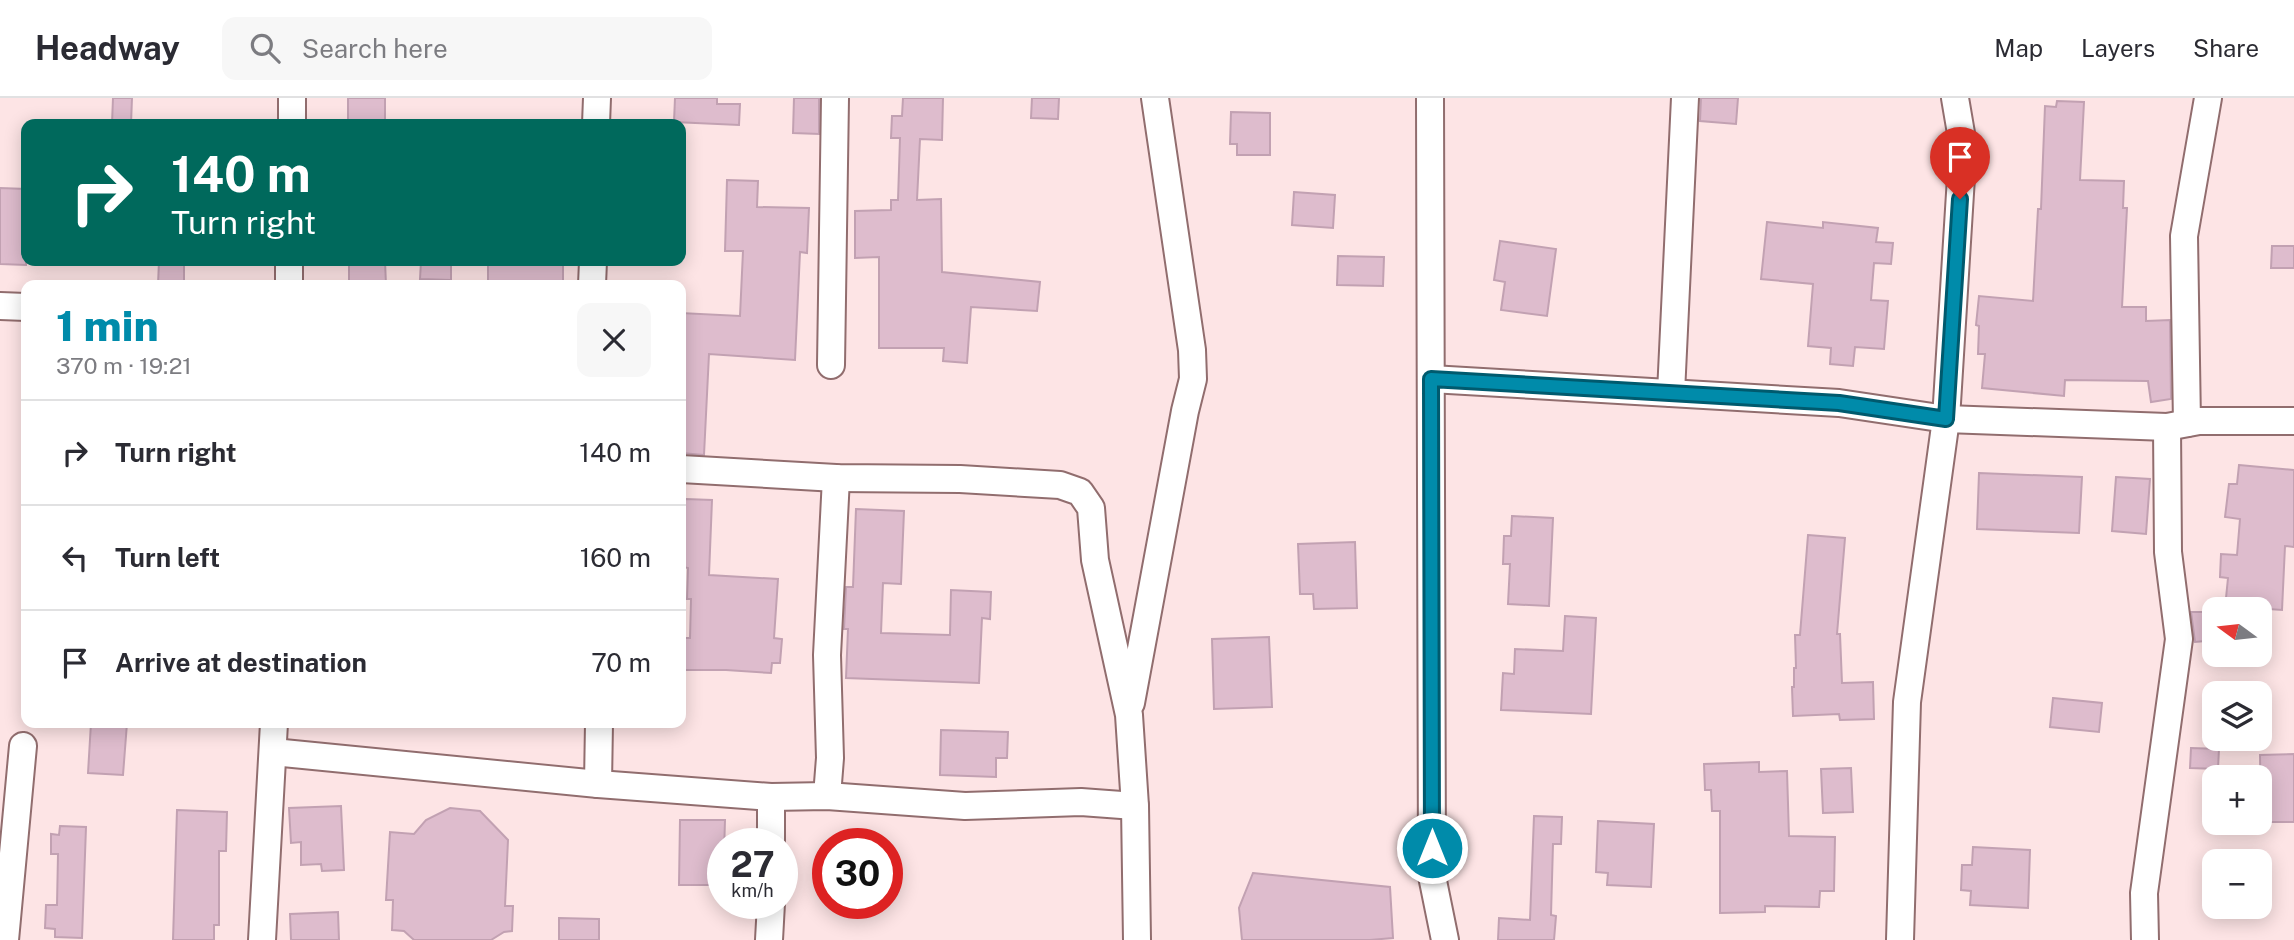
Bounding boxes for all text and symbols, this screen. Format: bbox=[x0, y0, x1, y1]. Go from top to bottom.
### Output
search box bbox=[222, 17, 712, 80]
text: Headway bbox=[35, 29, 180, 67]
icon: search bbox=[246, 29, 284, 67]
text: Search here bbox=[302, 33, 448, 64]
text: Map bbox=[1994, 34, 2043, 62]
text: Layers bbox=[2081, 34, 2155, 62]
text: Share bbox=[2193, 34, 2259, 62]
pin bbox=[1930, 127, 1990, 199]
icon: arrive bbox=[1941, 138, 1979, 176]
text: 140 m bbox=[171, 145, 311, 203]
icon: right bbox=[56, 147, 147, 238]
text: Turn right bbox=[171, 204, 316, 241]
text: 1 min bbox=[56, 301, 159, 350]
button: close bbox=[577, 303, 651, 377]
text: 370 m · 19:21 bbox=[56, 352, 192, 379]
icon: right bbox=[56, 434, 94, 472]
text: Turn right bbox=[115, 437, 237, 468]
text: 140 m bbox=[579, 437, 651, 468]
icon: left bbox=[56, 539, 94, 577]
text: Turn left bbox=[115, 542, 220, 573]
text: 160 m bbox=[580, 542, 651, 573]
north arrow bbox=[2202, 597, 2272, 667]
map controls bbox=[2202, 597, 2272, 919]
icon: arrive bbox=[56, 644, 94, 682]
text: Arrive at destination bbox=[115, 647, 367, 678]
text: 70 m bbox=[591, 647, 651, 678]
button: layers bbox=[2202, 681, 2272, 751]
button: + bbox=[2202, 765, 2272, 835]
position arrow bbox=[1395, 811, 1469, 885]
speed limit sign: 30 bbox=[812, 828, 903, 919]
text: 27 bbox=[730, 844, 775, 885]
button: − bbox=[2202, 849, 2272, 919]
text: km/h bbox=[731, 880, 774, 901]

